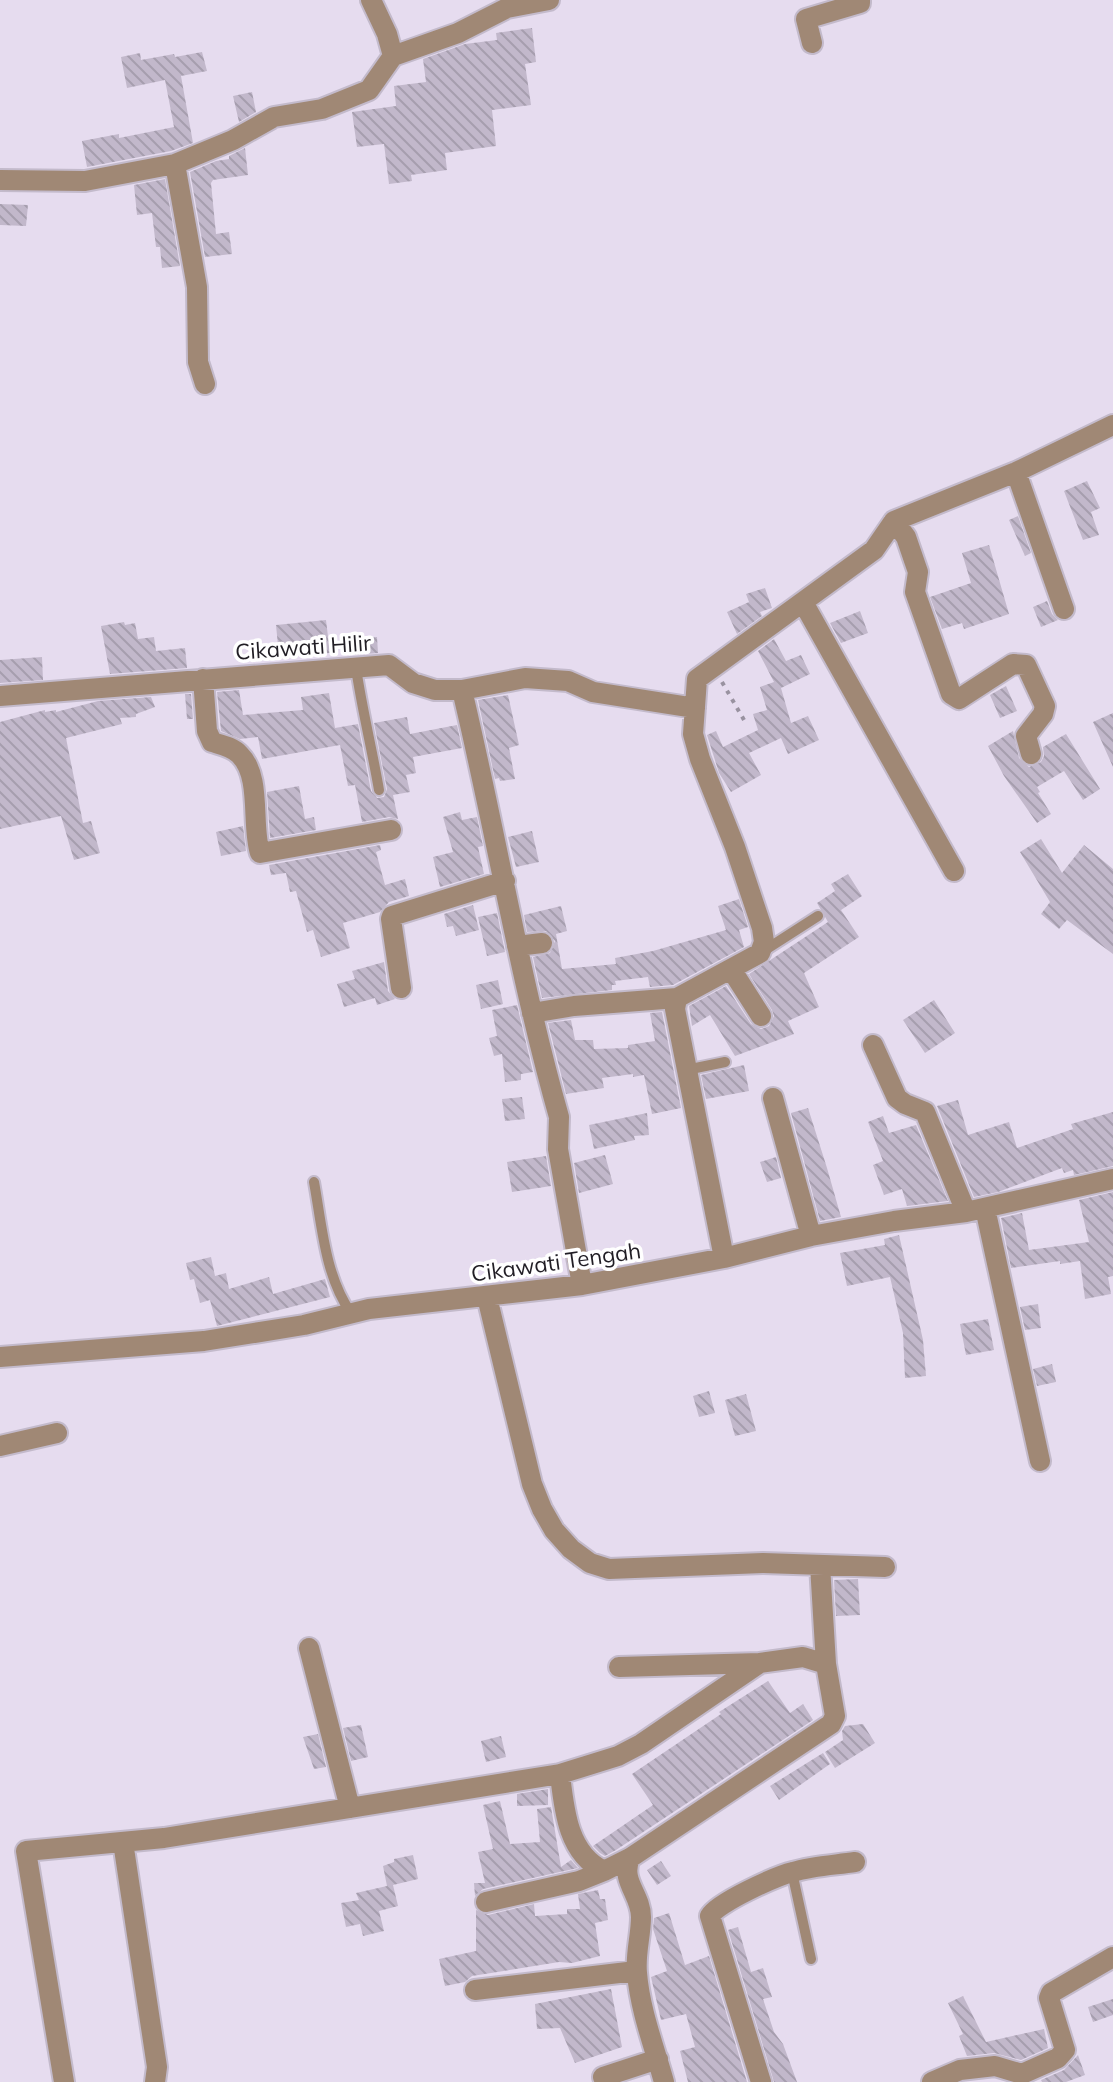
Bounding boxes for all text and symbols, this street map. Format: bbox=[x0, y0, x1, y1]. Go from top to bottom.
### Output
street label: Cikawati Hilir bbox=[234, 628, 372, 666]
street label: Cikawati Tengah bbox=[469, 1236, 643, 1288]

